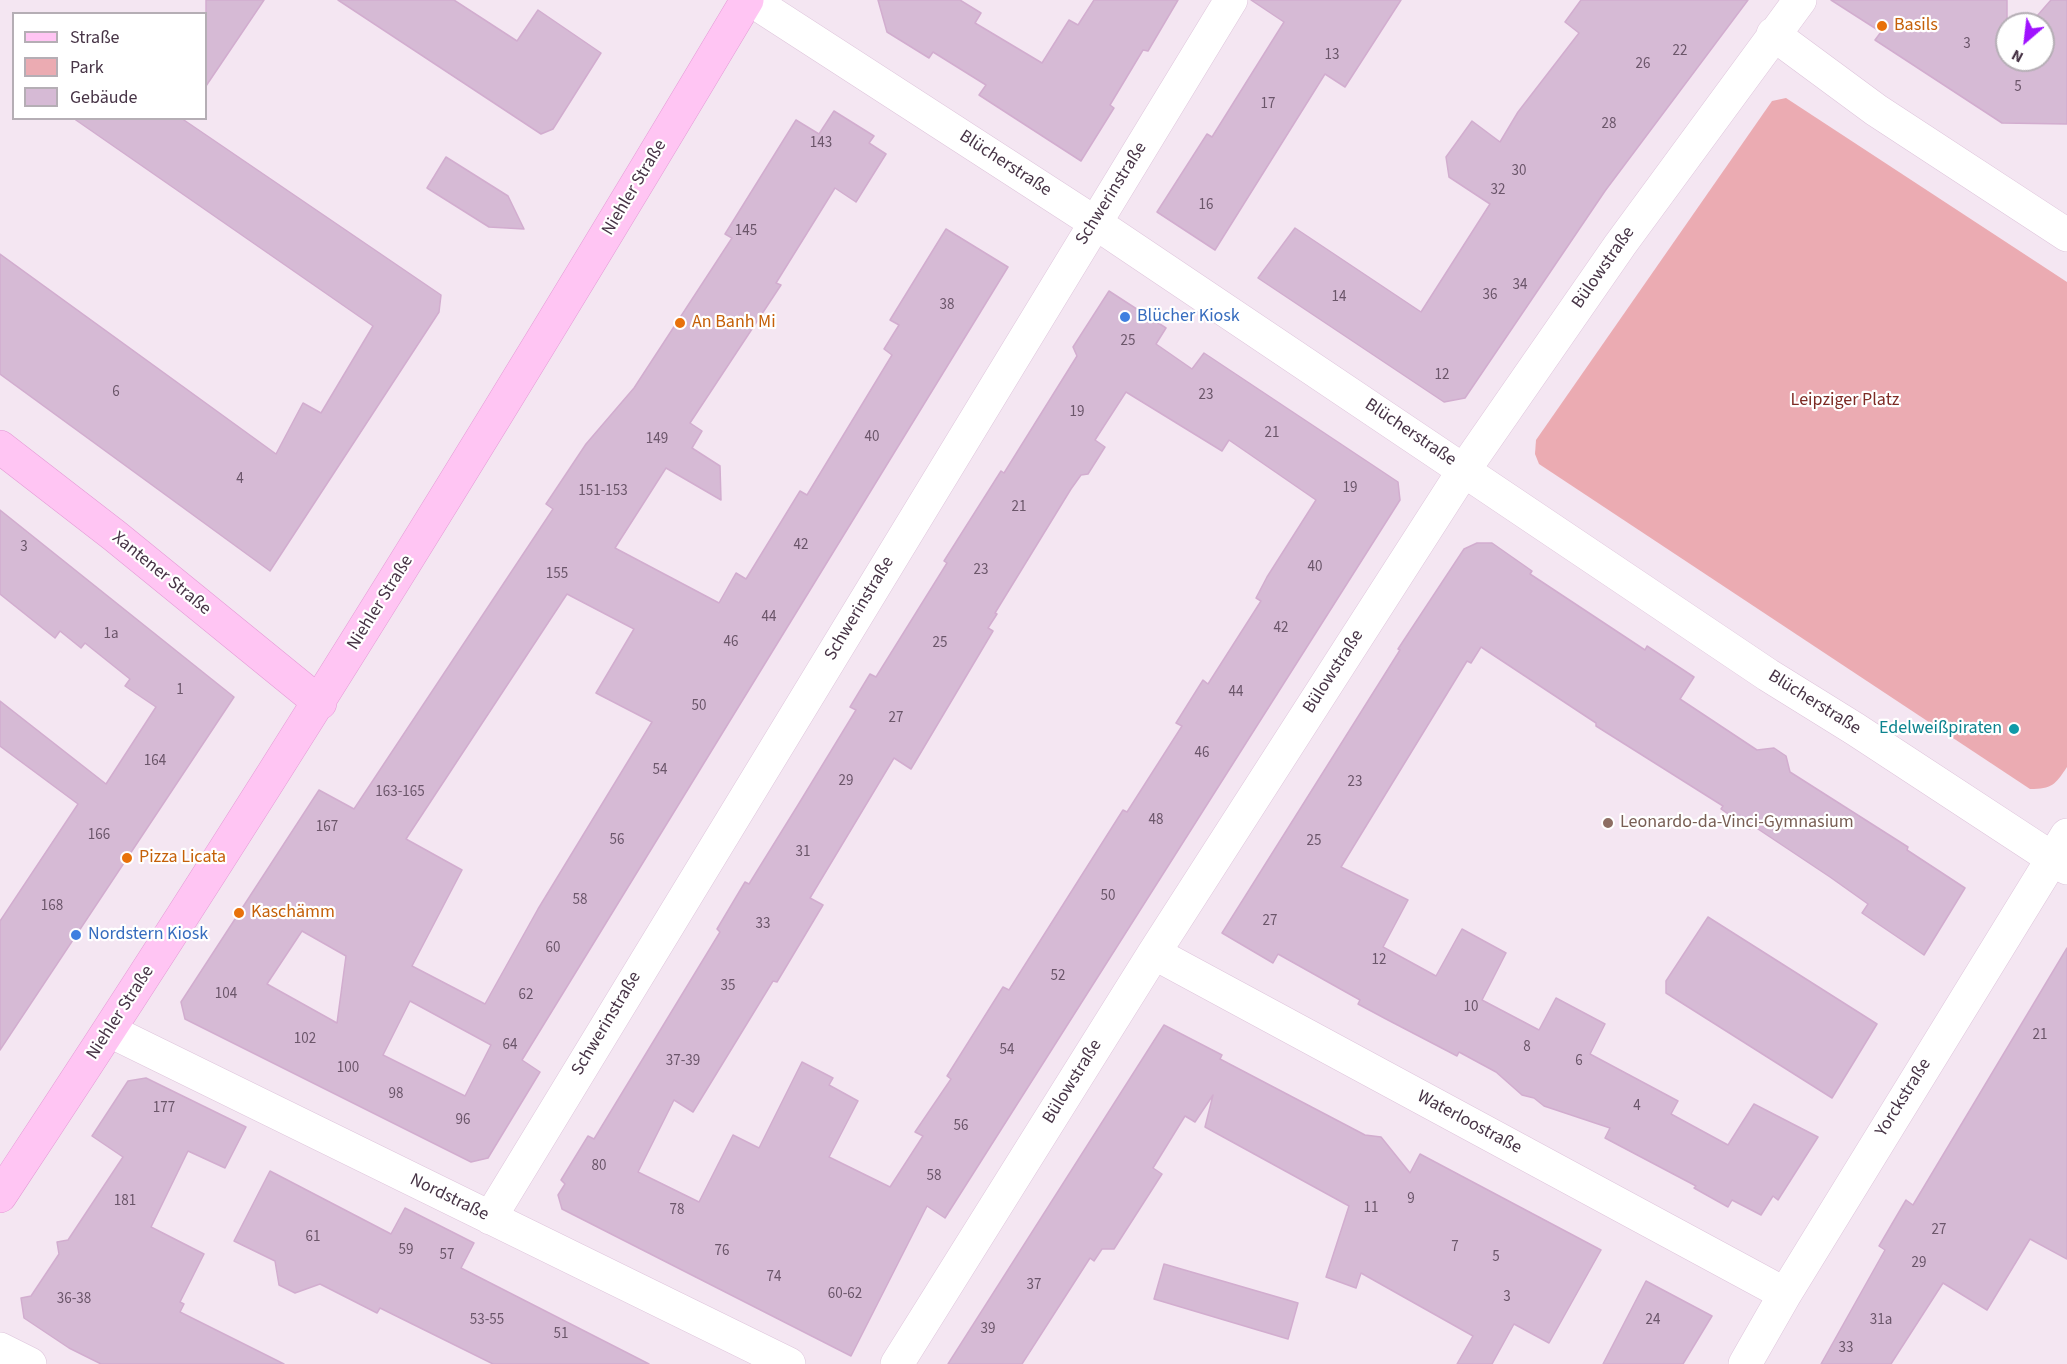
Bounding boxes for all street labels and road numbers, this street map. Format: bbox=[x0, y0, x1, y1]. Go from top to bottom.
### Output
street label: Blücherstraße bbox=[955, 126, 1055, 202]
street label: Niehler Straße bbox=[598, 136, 672, 240]
street label: Schwerinstraße bbox=[1072, 139, 1152, 249]
street label: Bülowstraße bbox=[1568, 223, 1640, 313]
street label: Blücherstraße bbox=[1360, 395, 1460, 471]
street label: Xantener Straße bbox=[107, 528, 215, 620]
street label: Niehler Straße bbox=[343, 552, 419, 654]
street label: Schwerinstraße bbox=[821, 553, 899, 665]
street label: Bülowstraße bbox=[1299, 626, 1369, 718]
street label: Blücherstraße bbox=[1764, 666, 1864, 740]
street label: Niehler Straße bbox=[83, 962, 159, 1064]
street label: Schwerinstraße bbox=[568, 968, 646, 1080]
street label: Bülowstraße bbox=[1039, 1036, 1107, 1128]
street label: Yorckstraße bbox=[1871, 1055, 1937, 1141]
street label: Waterloostraße bbox=[1413, 1086, 1525, 1160]
street label: Nordstraße bbox=[406, 1170, 492, 1226]

